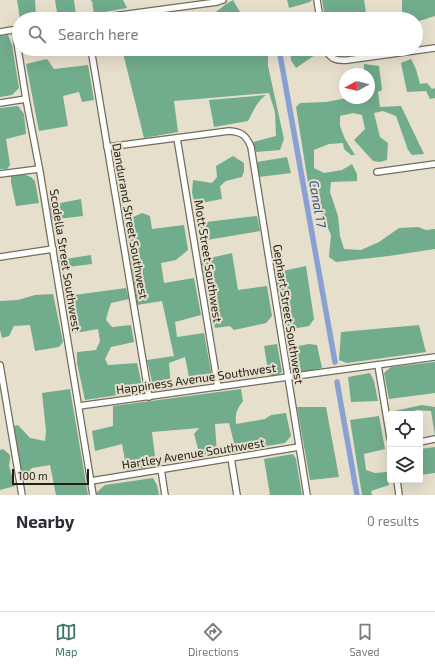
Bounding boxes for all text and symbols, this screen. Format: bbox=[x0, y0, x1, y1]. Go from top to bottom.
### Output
search box bbox=[12, 12, 423, 56]
icon: search bbox=[26, 23, 48, 45]
text: Search here bbox=[58, 25, 139, 43]
north arrow bbox=[339, 68, 375, 104]
street label: Dandurand Street Southwest bbox=[110, 142, 152, 300]
water label: Canal 17 bbox=[306, 179, 330, 229]
street label: Scodella Street Southwest bbox=[48, 188, 84, 333]
street label: Mott Street Southwest bbox=[192, 199, 226, 324]
street label: Gephart Street Southwest bbox=[271, 243, 307, 385]
street label: Happiness Avenue Southwest bbox=[115, 360, 277, 396]
map controls bbox=[387, 411, 423, 483]
button: locate bbox=[387, 411, 423, 447]
street label: Hartley Avenue Southwest bbox=[121, 435, 266, 471]
button: layers bbox=[387, 447, 423, 483]
scale bar bbox=[12, 467, 89, 486]
text: 100 m bbox=[18, 469, 48, 482]
text: Nearby bbox=[16, 511, 74, 531]
text: 0 results bbox=[367, 513, 419, 529]
tab: Map bbox=[55, 621, 77, 658]
tab: Directions bbox=[188, 621, 239, 658]
tab: Saved bbox=[349, 621, 380, 658]

